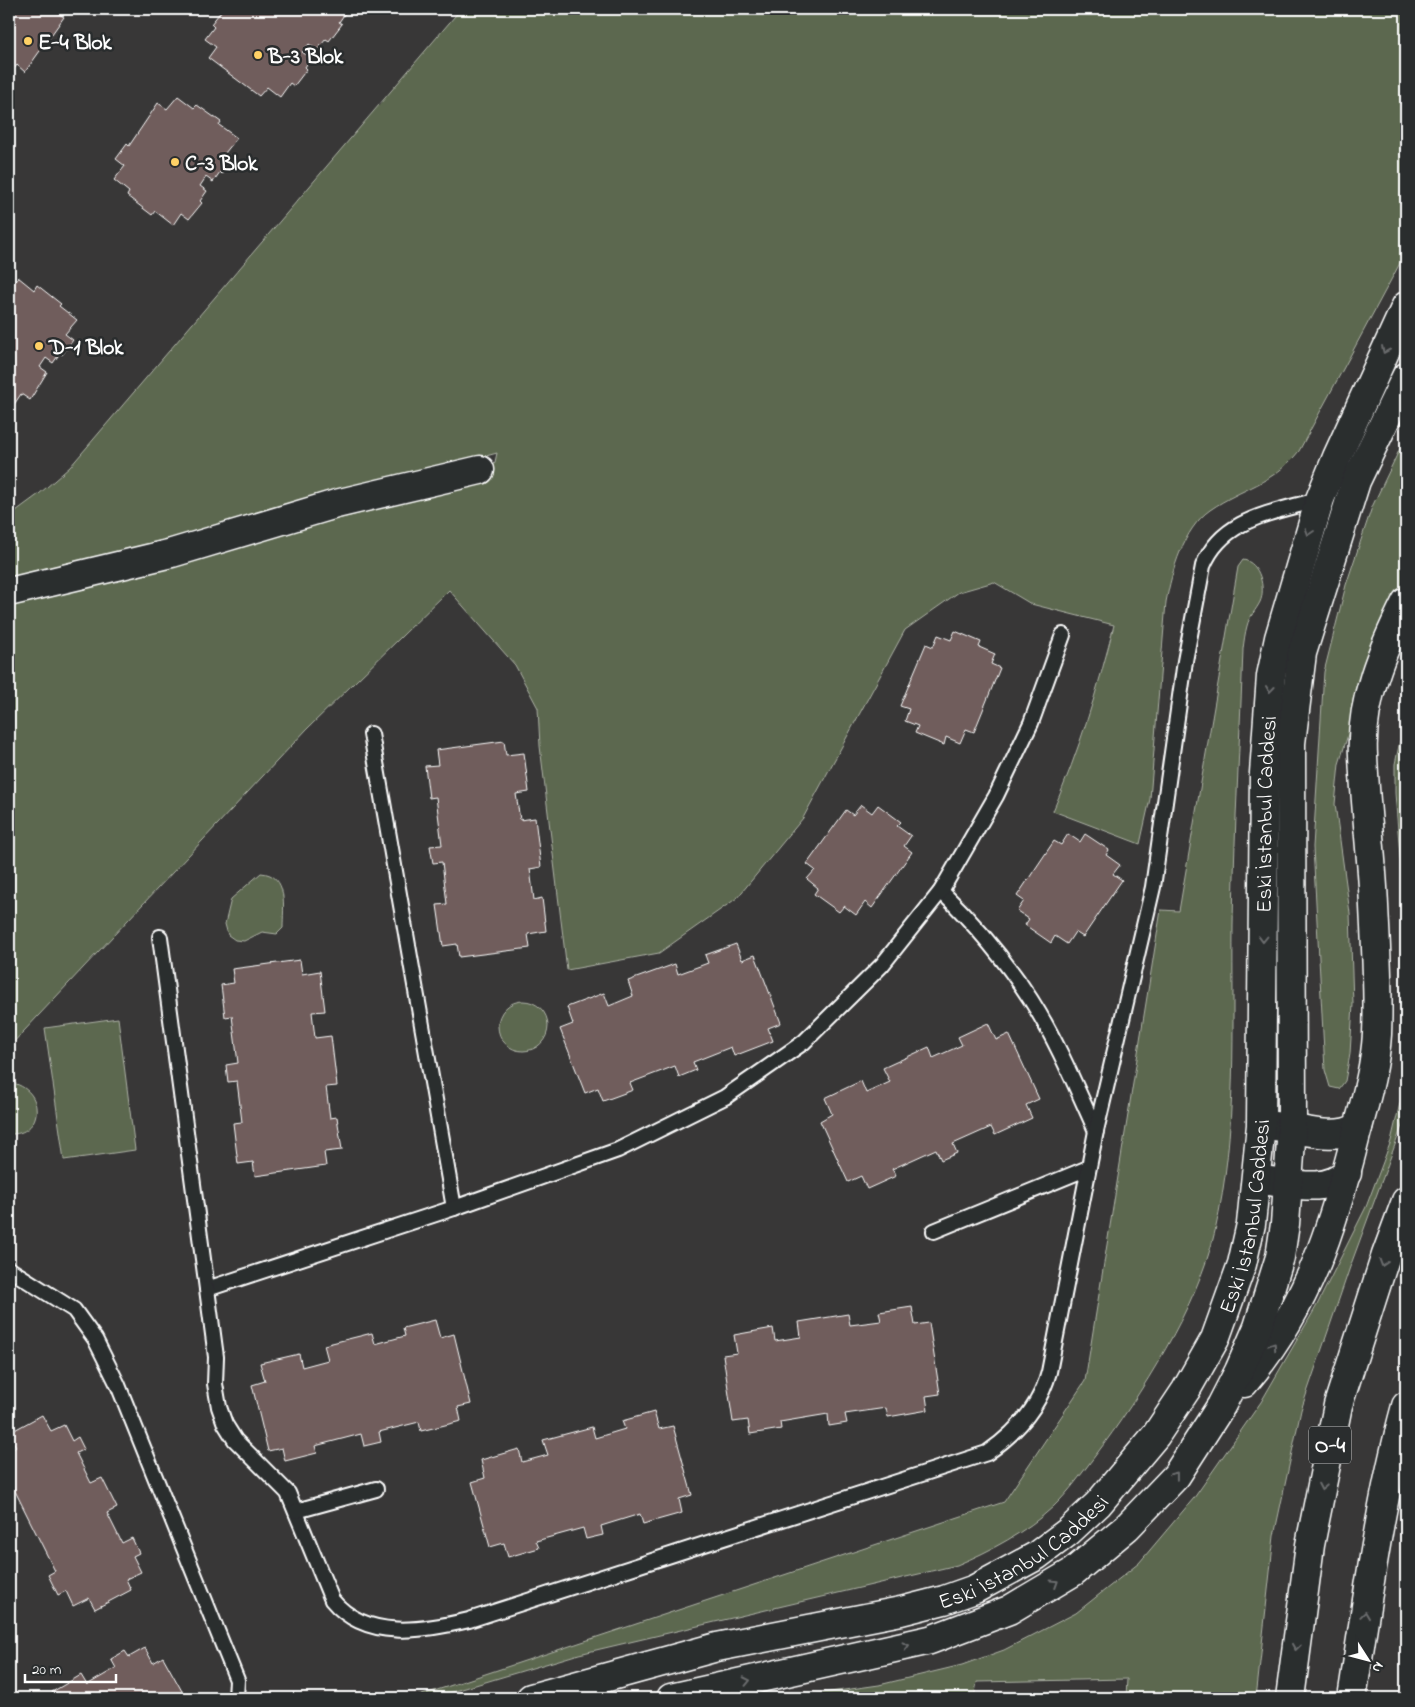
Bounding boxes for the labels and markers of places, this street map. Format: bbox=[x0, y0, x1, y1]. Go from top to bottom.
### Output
place label: E-4 Blok bbox=[38, 28, 113, 60]
marker: E-4 Blok bbox=[22, 35, 34, 47]
place label: B-3 Blok bbox=[267, 42, 345, 74]
marker: B-3 Blok bbox=[252, 49, 264, 61]
place label: C-3 Blok bbox=[185, 149, 259, 181]
marker: C-3 Blok bbox=[169, 156, 181, 168]
place label: D-1 Blok bbox=[48, 333, 125, 365]
marker: D-1 Blok bbox=[33, 340, 45, 352]

